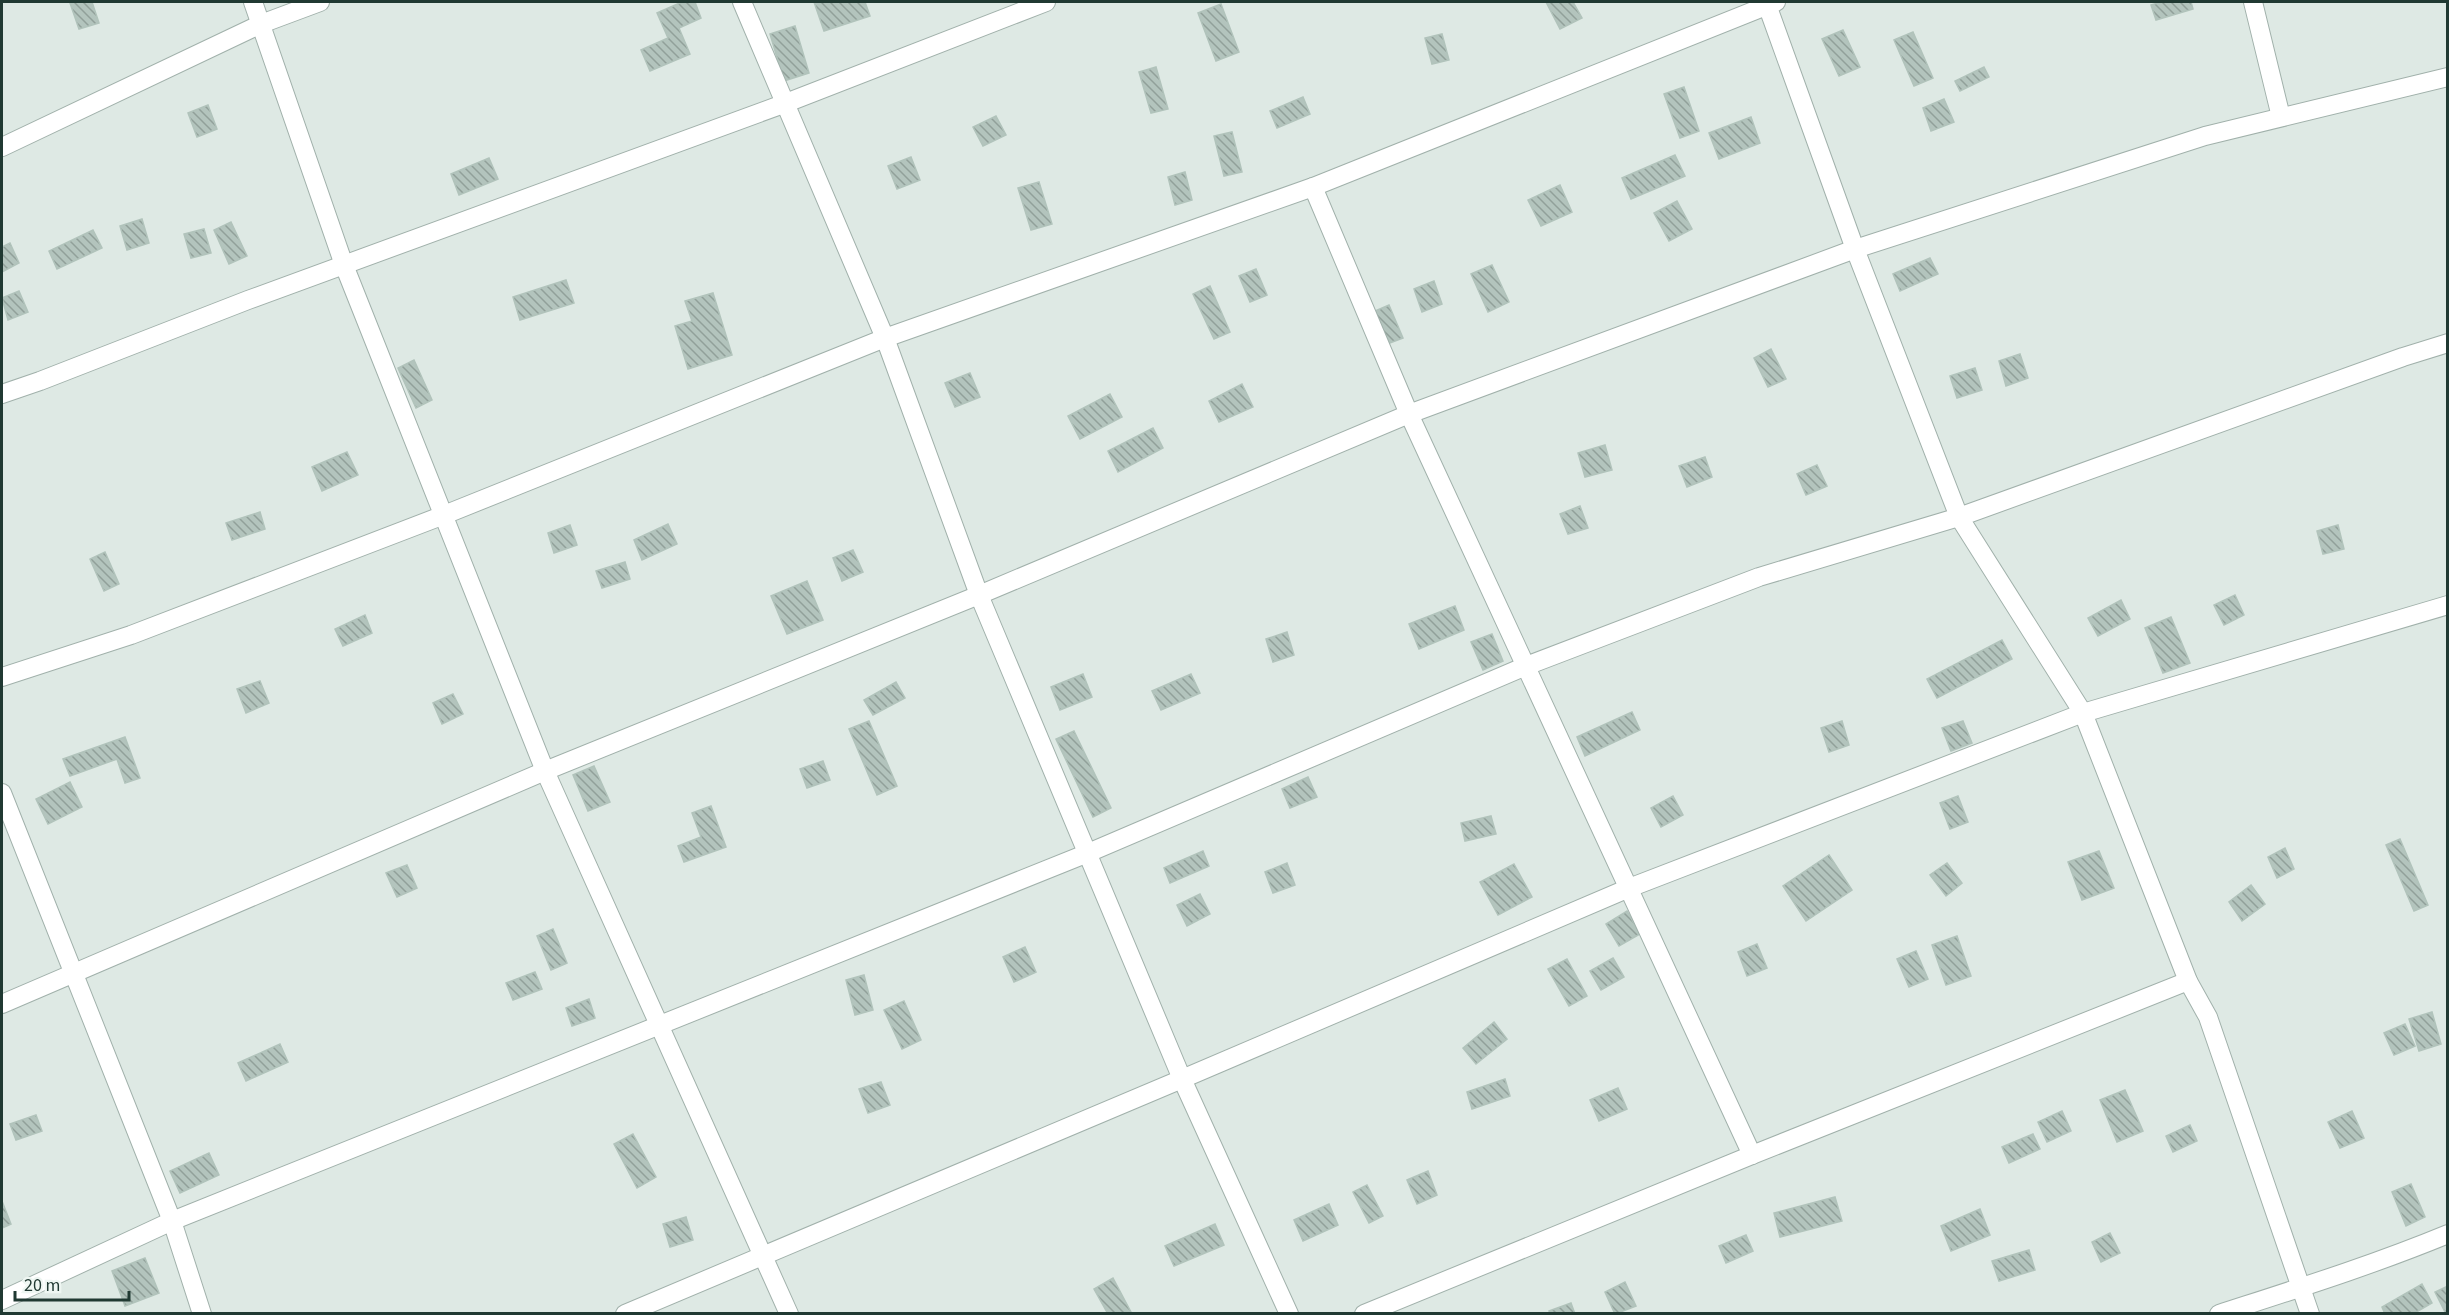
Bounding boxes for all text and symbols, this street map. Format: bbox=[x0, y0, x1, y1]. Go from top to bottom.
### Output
scale bar bbox=[15, 1264, 129, 1302]
text: 20 m bbox=[24, 1273, 60, 1298]

